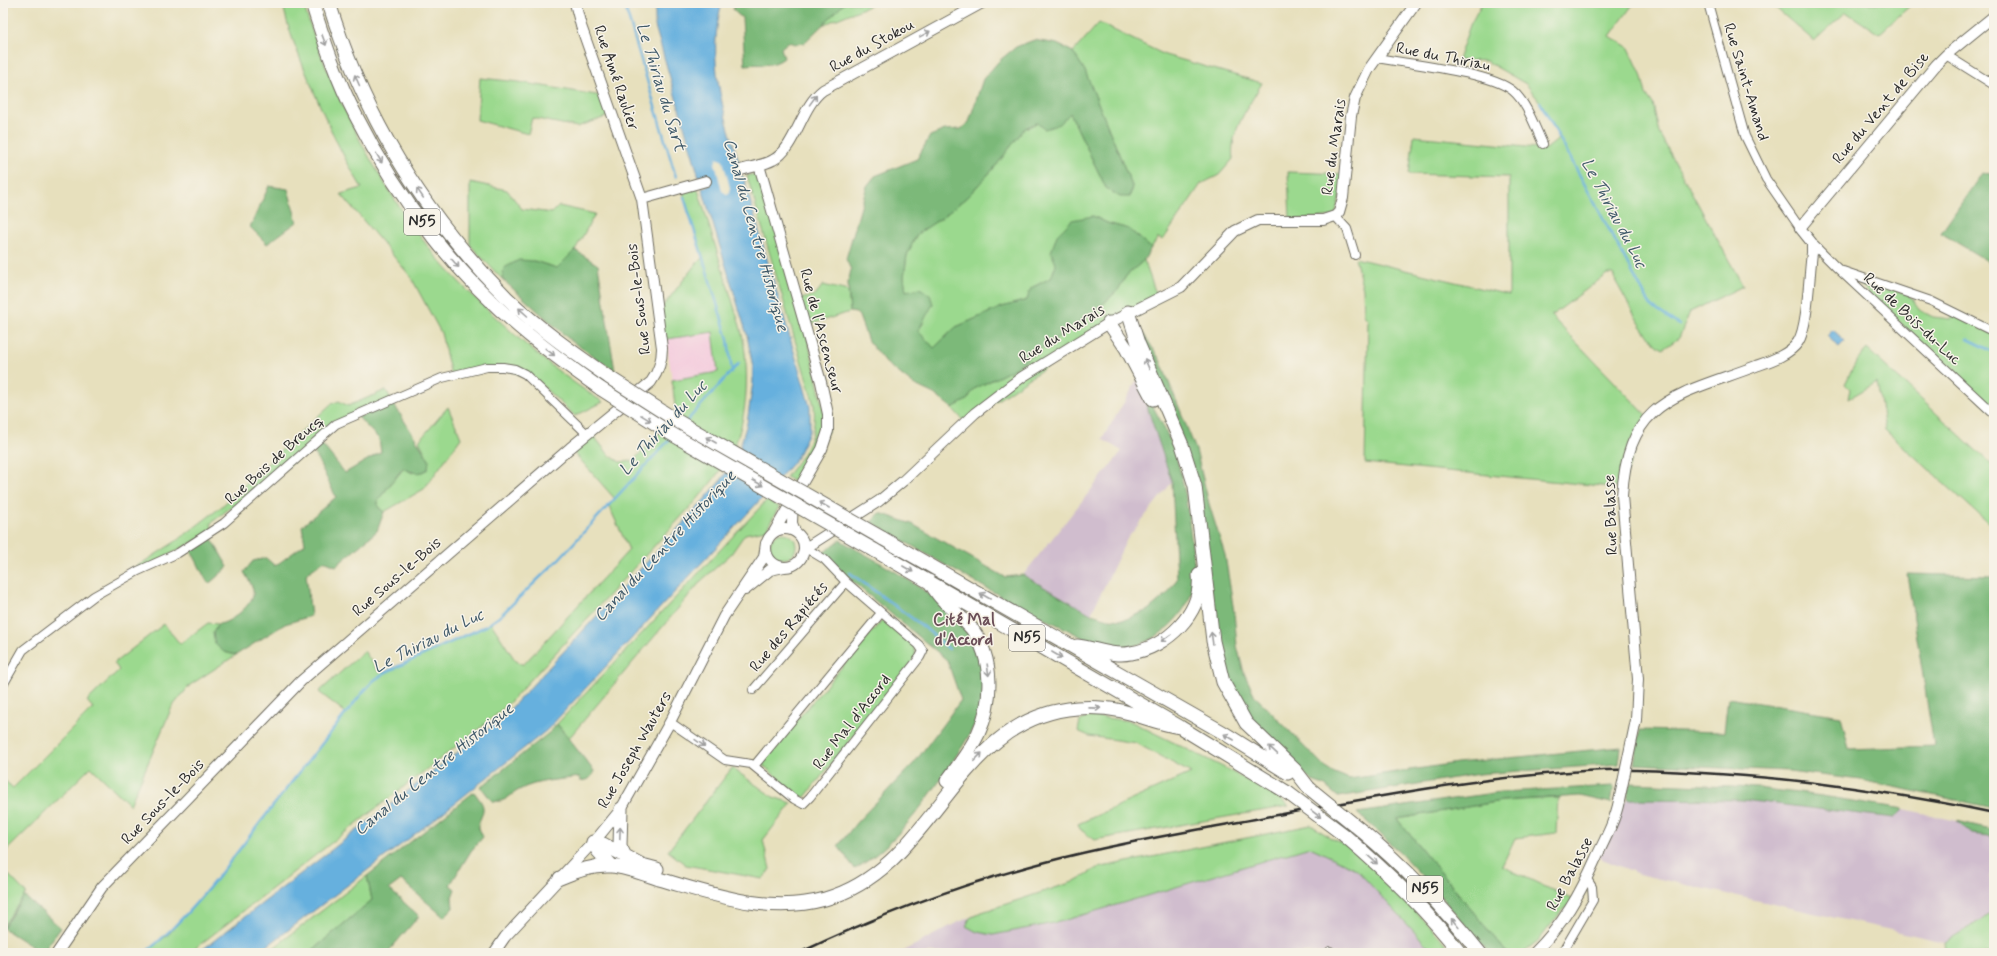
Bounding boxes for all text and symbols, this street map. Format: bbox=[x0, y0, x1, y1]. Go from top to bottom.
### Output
street label: Rue du Stokou bbox=[826, 14, 918, 78]
water label: Le Thiriau du Sart bbox=[631, 20, 691, 155]
street label: Rue Saint-Amand bbox=[1718, 21, 1774, 143]
street label: Rue Amé Raulier bbox=[588, 23, 644, 134]
one-way arrow bbox=[919, 30, 931, 37]
one-way arrow bbox=[321, 34, 329, 46]
street label: Rue du Thiriau bbox=[1394, 38, 1492, 76]
street label: Rue du Vent de Bise bbox=[1828, 47, 1935, 169]
one-way arrow bbox=[353, 74, 360, 86]
one-way arrow bbox=[809, 94, 817, 105]
street label: Rue du Marais bbox=[1317, 97, 1351, 197]
water label: Canal du Centre Historique bbox=[718, 136, 794, 334]
one-way arrow bbox=[375, 152, 384, 163]
water label: Le Thiriau du Luc bbox=[1576, 154, 1653, 273]
one-way arrow bbox=[416, 188, 424, 199]
road number: N55 bbox=[404, 209, 440, 235]
street label: Rue Sous-le-Bois bbox=[622, 242, 656, 356]
one-way arrow bbox=[450, 258, 460, 268]
street label: Rue de l'Ascenseur bbox=[794, 266, 848, 396]
street label: Rue de Bois-du-Luc bbox=[1858, 268, 1966, 370]
street label: Rue du Marais bbox=[1015, 299, 1109, 369]
one-way arrow bbox=[518, 307, 528, 316]
one-way arrow bbox=[544, 347, 555, 356]
one-way arrow bbox=[1143, 359, 1150, 371]
water label: Le Thiriau du Luc bbox=[614, 375, 713, 480]
street label: Rue Bois de Breucq bbox=[221, 410, 328, 510]
one-way arrow bbox=[640, 414, 652, 422]
one-way arrow bbox=[705, 435, 717, 443]
water label: Canal du Centre Historique bbox=[589, 465, 741, 626]
street label: Rue Balasse bbox=[1599, 474, 1623, 556]
one-way arrow bbox=[752, 480, 764, 488]
one-way arrow bbox=[818, 500, 830, 508]
street label: Rue Sous-le-Bois bbox=[348, 532, 446, 622]
one-way arrow bbox=[902, 566, 914, 574]
street label: Rue des Rapiécés bbox=[745, 577, 833, 677]
one-way arrow bbox=[979, 591, 991, 599]
water label: Le Thiriau du Luc bbox=[369, 603, 488, 678]
district label: Cité Mal d'Accord bbox=[933, 609, 995, 651]
road number: N55 bbox=[1009, 625, 1045, 651]
one-way arrow bbox=[1208, 632, 1216, 645]
one-way arrow bbox=[1161, 634, 1172, 642]
one-way arrow bbox=[1051, 652, 1063, 660]
one-way arrow bbox=[984, 663, 992, 676]
street label: Rue Mal d'Accord bbox=[808, 670, 896, 774]
street label: Rue Joseph Wauters bbox=[593, 688, 677, 812]
water label: Canal du Centre Historique bbox=[350, 697, 519, 840]
one-way arrow bbox=[1088, 705, 1101, 712]
one-way arrow bbox=[1223, 732, 1235, 740]
one-way arrow bbox=[695, 739, 706, 747]
one-way arrow bbox=[1267, 745, 1278, 754]
one-way arrow bbox=[973, 752, 983, 762]
street label: Rue Sous-le-Bois bbox=[117, 754, 209, 850]
one-way arrow bbox=[1310, 810, 1321, 818]
one-way arrow bbox=[616, 827, 624, 840]
street label: Rue Balasse bbox=[1542, 834, 1598, 914]
one-way arrow bbox=[1368, 856, 1379, 865]
road number: N55 bbox=[1407, 876, 1443, 902]
one-way arrow bbox=[1451, 917, 1460, 928]

